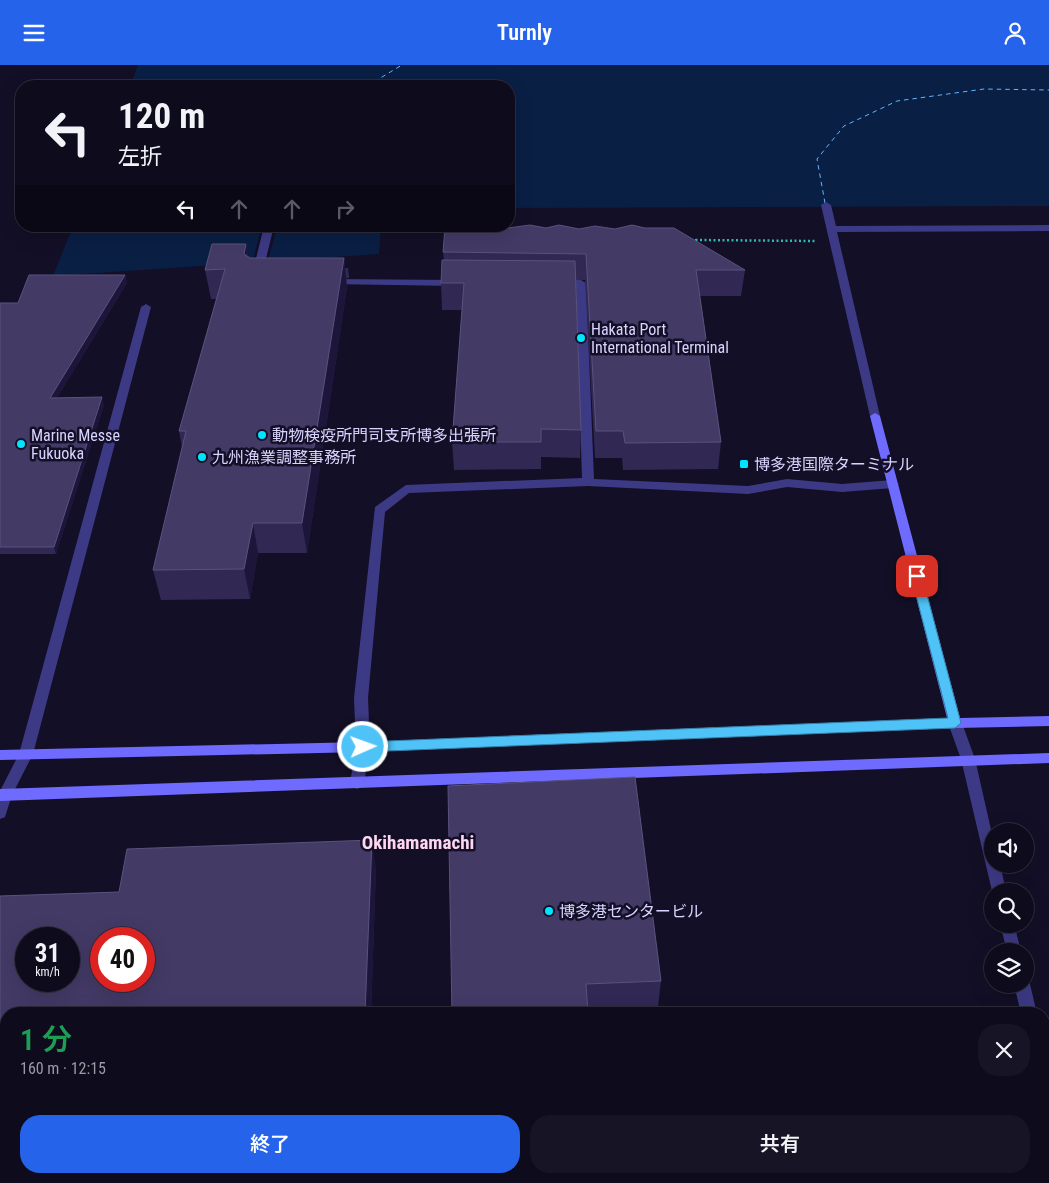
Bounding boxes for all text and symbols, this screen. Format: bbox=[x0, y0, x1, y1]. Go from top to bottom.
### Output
icon: menu bbox=[20, 19, 48, 47]
icon: person bbox=[1001, 19, 1029, 47]
text: Turnly bbox=[497, 20, 552, 45]
text: 120 m bbox=[118, 96, 205, 137]
icon: left bbox=[35, 100, 100, 165]
text: 左折 bbox=[118, 144, 162, 169]
icon: left bbox=[172, 195, 200, 223]
icon: ahead bbox=[225, 195, 253, 223]
icon: ahead bbox=[278, 195, 306, 223]
icon: right bbox=[331, 195, 359, 223]
place label: Hakata Port International Terminal bbox=[591, 320, 729, 357]
marker: Hakata Port International Terminal bbox=[575, 332, 587, 344]
place label: Marine Messe Fukuoka bbox=[31, 426, 120, 463]
place label: 動物検疫所門司支所博多出張所 bbox=[272, 426, 496, 445]
marker: 動物検疫所門司支所博多出張所 bbox=[256, 429, 268, 441]
marker: Marine Messe Fukuoka bbox=[15, 438, 27, 450]
place label: 九州漁業調整事務所 bbox=[212, 448, 356, 467]
marker: 九州漁業調整事務所 bbox=[196, 451, 208, 463]
place label: 博多港国際ターミナル bbox=[754, 455, 914, 474]
marker: 博多港国際ターミナル bbox=[738, 458, 750, 470]
pin bbox=[896, 555, 938, 597]
icon: arrive bbox=[903, 562, 931, 590]
position arrow bbox=[336, 720, 388, 772]
map controls bbox=[984, 823, 1034, 993]
button: sound bbox=[984, 823, 1034, 873]
district label: Okihamamachi bbox=[362, 831, 474, 854]
button: search bbox=[984, 883, 1034, 933]
place label: 博多港センタービル bbox=[559, 902, 703, 921]
marker: 博多港センタービル bbox=[543, 905, 555, 917]
speed limit sign: 40 bbox=[90, 927, 155, 992]
text: 31 bbox=[35, 939, 60, 968]
button: layers bbox=[984, 943, 1034, 993]
text: km/h bbox=[35, 965, 60, 979]
text: 1 分 bbox=[20, 1022, 72, 1057]
button: close bbox=[978, 1024, 1030, 1076]
text: 160 m · 12:15 bbox=[20, 1059, 106, 1078]
button: 終了 bbox=[20, 1115, 520, 1173]
button: 共有 bbox=[530, 1115, 1030, 1173]

